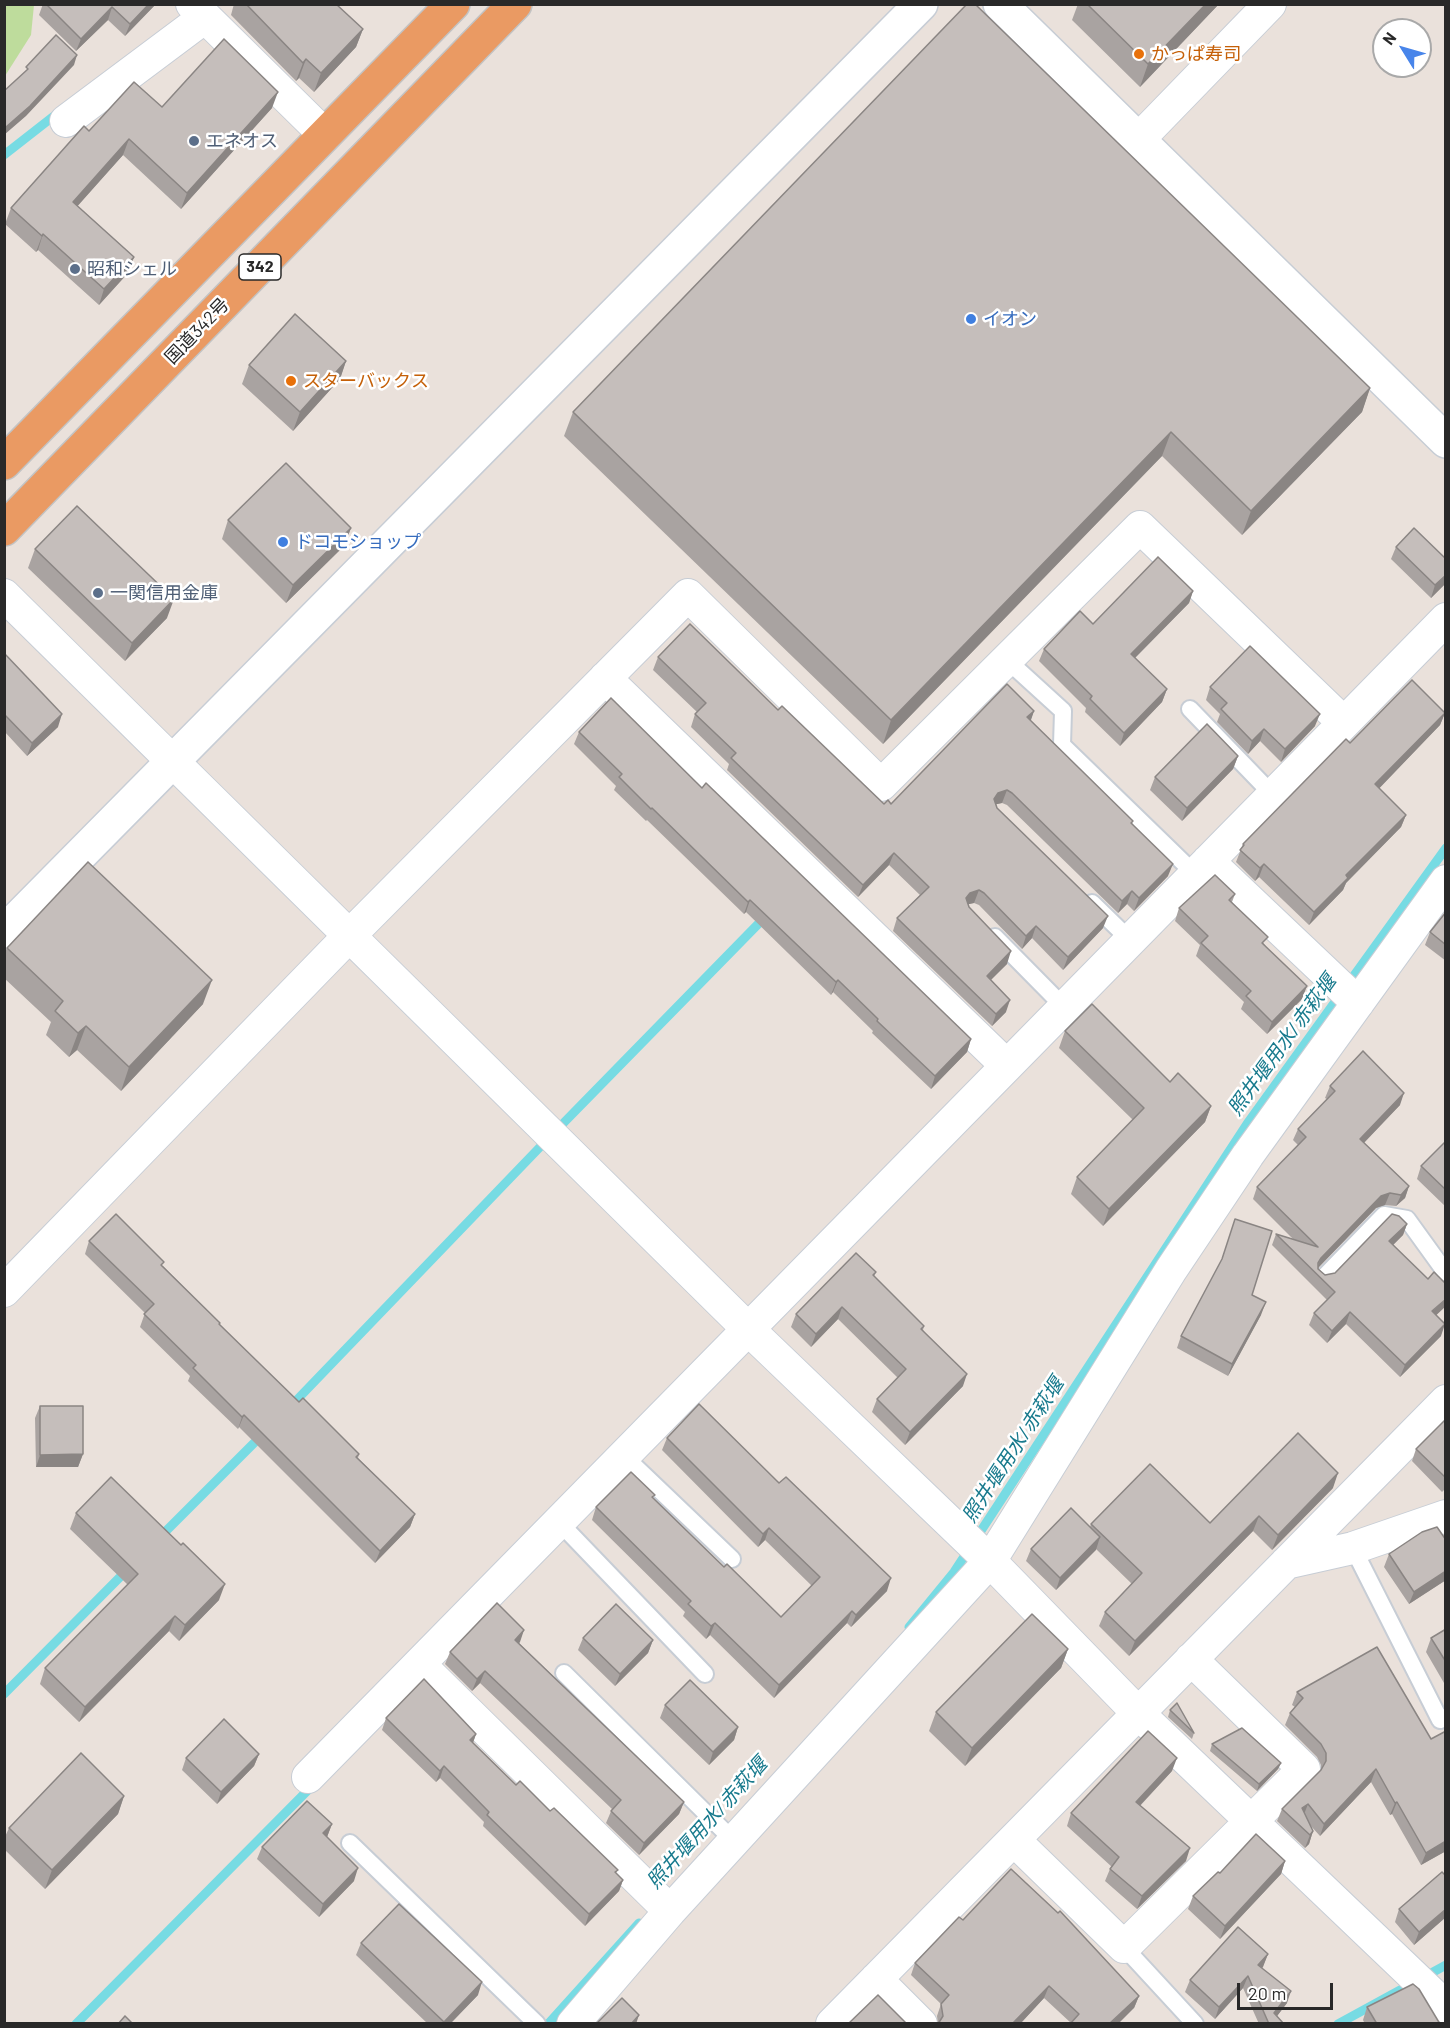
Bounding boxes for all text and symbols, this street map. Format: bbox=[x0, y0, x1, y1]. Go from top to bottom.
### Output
north arrow bbox=[1372, 18, 1432, 78]
text: N bbox=[1378, 28, 1400, 48]
place label: かっぱ寿司 bbox=[1151, 43, 1241, 65]
marker: かっぱ寿司 bbox=[1132, 47, 1146, 61]
place label: エネオス bbox=[206, 130, 278, 152]
marker: エネオス bbox=[187, 134, 201, 148]
road number: 342 bbox=[239, 254, 281, 280]
place label: 昭和シェル bbox=[87, 258, 177, 280]
marker: 昭和シェル bbox=[68, 262, 82, 276]
street label: 国道342号 bbox=[160, 294, 234, 368]
place label: イオン bbox=[983, 308, 1037, 330]
marker: イオン bbox=[964, 312, 978, 326]
place label: スターバックス bbox=[303, 370, 429, 392]
marker: スターバックス bbox=[284, 374, 298, 388]
place label: ドコモショップ bbox=[295, 531, 421, 553]
marker: ドコモショップ bbox=[276, 535, 290, 549]
place label: 一関信用金庫 bbox=[110, 582, 218, 604]
marker: 一関信用金庫 bbox=[91, 586, 105, 600]
water label: 照井堰用水/赤萩堰 bbox=[1223, 970, 1341, 1120]
water label: 照井堰用水/赤萩堰 bbox=[957, 1373, 1069, 1527]
water label: 照井堰用水/赤萩堰 bbox=[642, 1753, 772, 1893]
scale bar bbox=[1240, 1971, 1336, 2009]
text: 20 m bbox=[1248, 1982, 1286, 2004]

